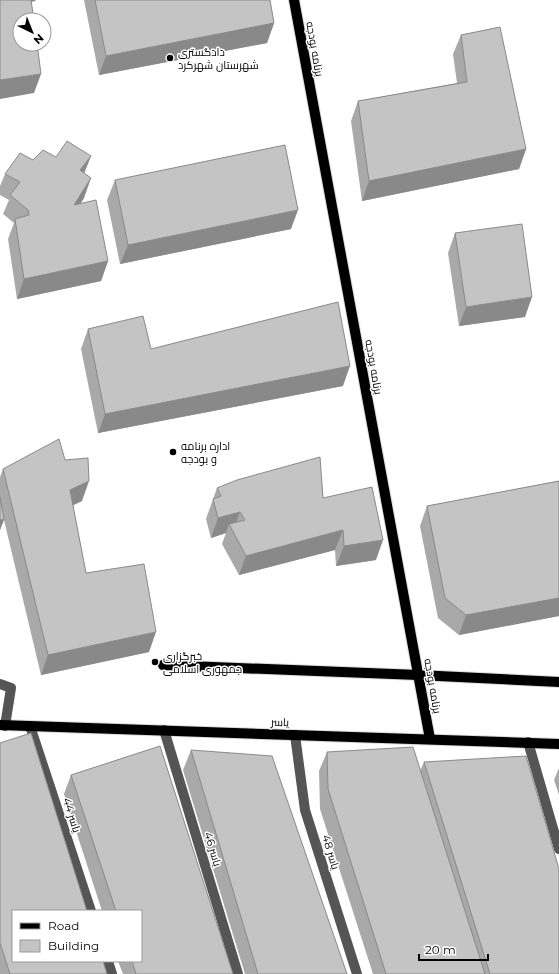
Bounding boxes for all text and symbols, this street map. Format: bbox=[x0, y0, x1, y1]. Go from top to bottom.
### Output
north arrow bbox=[12, 12, 52, 52]
street label: برنامه بودجه bbox=[303, 20, 327, 78]
text: N bbox=[31, 31, 47, 47]
place label: دادگستری شهرستان شهرکرد bbox=[178, 45, 259, 72]
marker: دادگستری شهرستان شهرکرد bbox=[165, 53, 175, 63]
street label: برنامه بودجه bbox=[362, 338, 386, 396]
place label: اداره برنامه و بودجه bbox=[181, 439, 230, 466]
marker: اداره برنامه و بودجه bbox=[168, 447, 178, 457]
place label: خبرگزاری جمهوری اسلامی bbox=[163, 649, 242, 676]
marker: خبرگزاری جمهوری اسلامی bbox=[150, 657, 160, 667]
street label: برنامه بودجه bbox=[421, 657, 445, 715]
street label: یاسر bbox=[270, 715, 289, 729]
street label: یاسر 44 bbox=[60, 796, 84, 834]
street label: یاسر 46 bbox=[201, 830, 225, 868]
street label: یاسر 48 bbox=[319, 833, 343, 871]
legend bbox=[12, 910, 142, 962]
text: Road bbox=[48, 918, 79, 933]
scale bar bbox=[419, 936, 488, 962]
text: Building bbox=[48, 938, 99, 953]
text: 20 m bbox=[425, 942, 456, 957]

